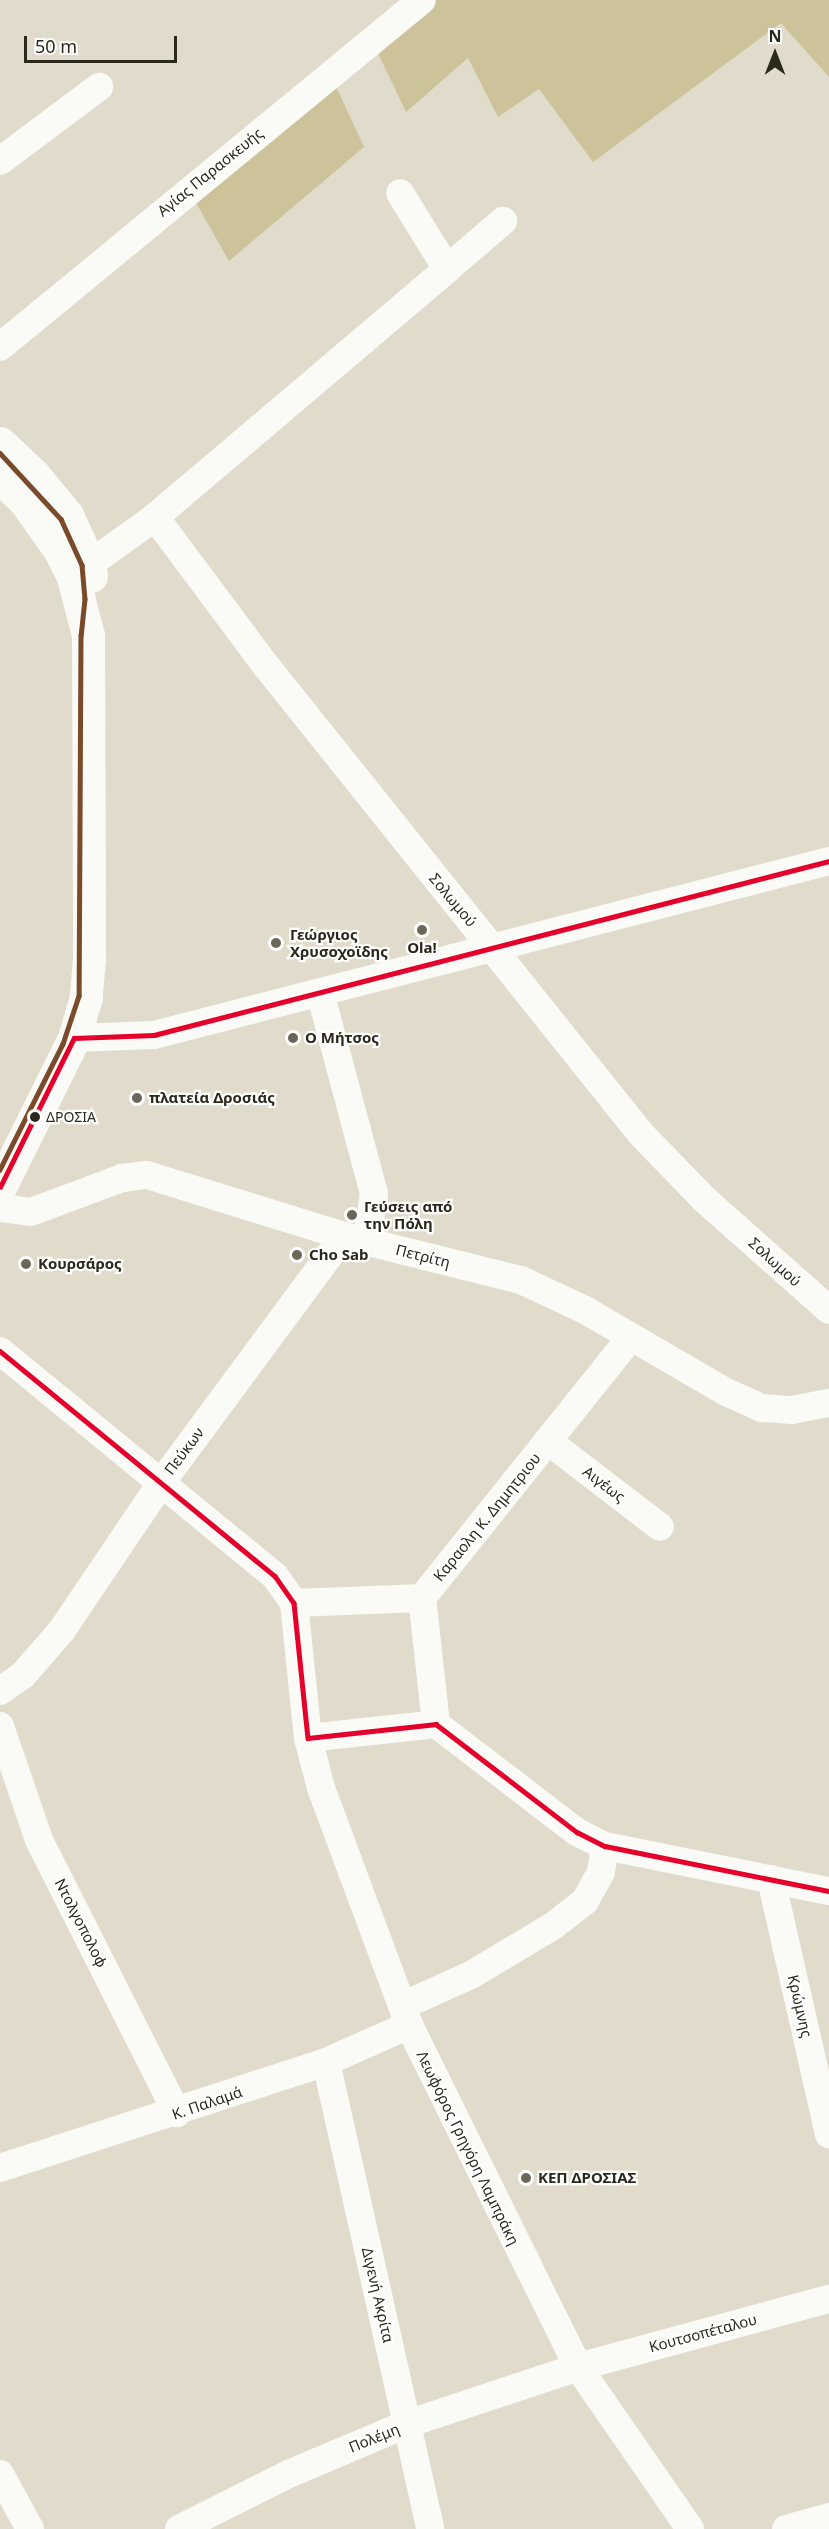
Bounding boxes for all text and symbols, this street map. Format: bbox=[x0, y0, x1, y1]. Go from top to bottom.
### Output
scale bar bbox=[27, 24, 180, 62]
north arrow bbox=[745, 24, 805, 84]
text: N bbox=[768, 25, 782, 47]
text: 50 m bbox=[35, 34, 77, 58]
street label: Αγίας Παρασκευής bbox=[154, 124, 266, 220]
street label: Σολωμού bbox=[425, 870, 481, 930]
marker: Ola! bbox=[415, 923, 429, 937]
place label: Γεώργιος Χρυσοχοϊδης bbox=[290, 925, 388, 960]
marker: Γεώργιος Χρυσοχοϊδης bbox=[267, 934, 285, 952]
place label: Ola! bbox=[407, 939, 437, 957]
place label: Ο Μήτσος bbox=[305, 1029, 379, 1047]
marker: Ο Μήτσος bbox=[286, 1031, 300, 1045]
place label: πλατεία Δροσιάς bbox=[149, 1089, 275, 1107]
marker: πλατεία Δροσιάς bbox=[130, 1091, 144, 1105]
place label: ΔΡΟΣΙΑ bbox=[46, 1109, 96, 1125]
marker: ΔΡΟΣΙΑ bbox=[29, 1111, 41, 1123]
place label: Γεύσεις από την Πόλη bbox=[364, 1197, 452, 1232]
marker: Γεύσεις από την Πόλη bbox=[345, 1208, 359, 1222]
street label: Σολωμού bbox=[745, 1234, 805, 1290]
street label: Πετρίτη bbox=[394, 1241, 452, 1271]
place label: Cho Sab bbox=[309, 1246, 368, 1264]
marker: Cho Sab bbox=[290, 1248, 304, 1262]
place label: Κουρσάρος bbox=[38, 1255, 122, 1273]
marker: Κουρσάρος bbox=[19, 1257, 33, 1271]
street label: Πεύκων bbox=[160, 1424, 208, 1478]
street label: Καραολη Κ. Δημητριου bbox=[430, 1449, 544, 1585]
street label: Αιγέως bbox=[579, 1462, 629, 1506]
street label: Ντολγοπολοφ bbox=[51, 1876, 111, 1970]
street label: Κρώμνης bbox=[784, 1973, 816, 2039]
street label: Λεωφόρος Γρηγόρη Λαμπράκη bbox=[413, 2048, 523, 2248]
street label: Κ. Παλαμά bbox=[170, 2083, 244, 2123]
place label: ΚΕΠ ΔΡΟΣΙΑΣ bbox=[538, 2169, 636, 2187]
marker: ΚΕΠ ΔΡΟΣΙΑΣ bbox=[519, 2171, 533, 2185]
street label: Διγενή Ακρίτα bbox=[358, 2245, 398, 2345]
street label: Κουτσοπέταλου bbox=[647, 2310, 759, 2356]
street label: Πολέμη bbox=[346, 2420, 402, 2456]

